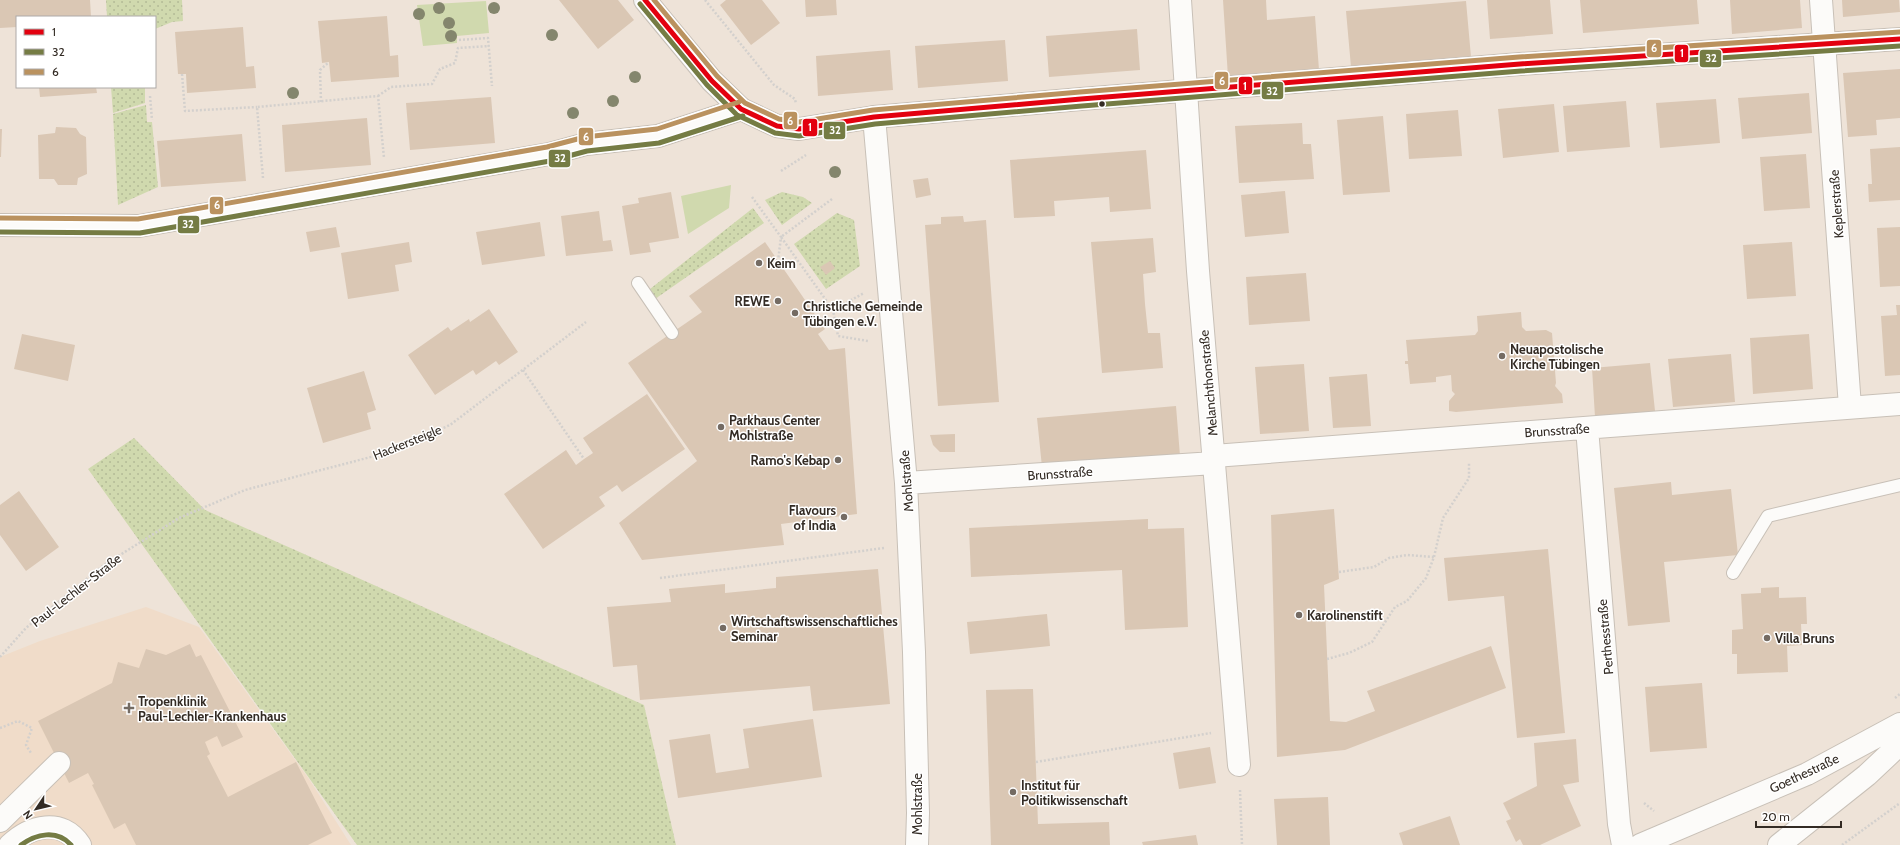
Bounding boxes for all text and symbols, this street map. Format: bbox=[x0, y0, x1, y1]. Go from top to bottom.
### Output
legend bbox=[16, 16, 156, 88]
text: 1 bbox=[52, 24, 56, 39]
line badge: 6 bbox=[1646, 39, 1662, 58]
text: 6 bbox=[1651, 41, 1657, 55]
text: 32 bbox=[52, 44, 65, 59]
line badge: 1 bbox=[1674, 44, 1689, 63]
text: 1 bbox=[1680, 46, 1684, 60]
line badge: 32 bbox=[1699, 49, 1722, 68]
text: 32 bbox=[1705, 51, 1717, 65]
text: 6 bbox=[52, 64, 59, 79]
line badge: 6 bbox=[1214, 71, 1229, 90]
text: 6 bbox=[1219, 74, 1225, 88]
line badge: 1 bbox=[1238, 76, 1253, 95]
text: 1 bbox=[1243, 79, 1247, 93]
line badge: 32 bbox=[1261, 81, 1284, 100]
text: 32 bbox=[1266, 84, 1278, 98]
unlabelled marker bbox=[1097, 99, 1107, 109]
line badge: 6 bbox=[783, 111, 798, 130]
text: 6 bbox=[787, 114, 793, 128]
line badge: 1 bbox=[802, 118, 818, 137]
text: 1 bbox=[808, 120, 812, 134]
line badge: 32 bbox=[823, 121, 846, 140]
text: 32 bbox=[829, 123, 841, 137]
line badge: 6 bbox=[578, 127, 594, 146]
text: 6 bbox=[583, 130, 589, 144]
line badge: 32 bbox=[548, 149, 571, 168]
text: 32 bbox=[554, 151, 566, 165]
street label: Keplerstraße bbox=[1826, 169, 1846, 239]
line badge: 6 bbox=[209, 196, 224, 215]
text: 6 bbox=[214, 198, 220, 212]
line badge: 32 bbox=[177, 215, 200, 234]
text: 32 bbox=[182, 217, 194, 231]
place label: Keim bbox=[767, 255, 796, 271]
marker: Keim bbox=[754, 258, 764, 268]
place label: REWE bbox=[735, 293, 770, 309]
marker: REWE bbox=[773, 296, 783, 306]
place label: Christliche Gemeinde Tübingen e.V. bbox=[803, 298, 923, 329]
marker: Christliche Gemeinde Tübingen e.V. bbox=[790, 308, 800, 318]
street label: Melanchthonstraße bbox=[1195, 329, 1221, 437]
place label: Neuapostolische Kirche Tübingen bbox=[1510, 341, 1604, 372]
marker: Neuapostolische Kirche Tübingen bbox=[1497, 351, 1507, 361]
place label: Parkhaus Center Mohlstraße bbox=[729, 412, 821, 443]
street label: Brunsstraße bbox=[1524, 420, 1590, 440]
street label: Hackersteigle bbox=[370, 421, 444, 463]
marker: Parkhaus Center Mohlstraße bbox=[716, 422, 726, 432]
street label: Mohlstraße bbox=[896, 449, 916, 512]
place label: Ramo's Kebap bbox=[751, 452, 831, 468]
marker: Ramo's Kebap bbox=[833, 455, 843, 465]
street label: Brunsstraße bbox=[1027, 463, 1093, 483]
place label: Flavours of India bbox=[789, 502, 837, 533]
marker: Flavours of India bbox=[839, 512, 849, 522]
street label: Paul-Lechler-Straße bbox=[28, 550, 124, 630]
street label: Perthesstraße bbox=[1594, 598, 1616, 675]
place label: Karolinenstift bbox=[1307, 607, 1383, 623]
marker: Karolinenstift bbox=[1294, 610, 1304, 620]
place label: Wirtschaftswissenschaftliches Seminar bbox=[731, 613, 898, 644]
marker: Wirtschaftswissenschaftliches Seminar bbox=[718, 623, 728, 633]
place label: Villa Bruns bbox=[1775, 630, 1835, 646]
marker: Villa Bruns bbox=[1762, 633, 1772, 643]
place label: Tropenklinik Paul-Lechler-Krankenhaus bbox=[138, 693, 287, 724]
marker: Tropenklinik Paul-Lechler-Krankenhaus bbox=[123, 702, 135, 714]
street label: Goethestraße bbox=[1767, 750, 1842, 796]
street label: Mohlstraße bbox=[909, 773, 925, 835]
place label: Institut für Politikwissenschaft bbox=[1021, 777, 1128, 808]
marker: Institut für Politikwissenschaft bbox=[1008, 787, 1018, 797]
north arrow bbox=[16, 789, 56, 829]
scale bar bbox=[1756, 803, 1841, 829]
text: N bbox=[20, 808, 36, 822]
text: 20 m bbox=[1762, 809, 1790, 824]

